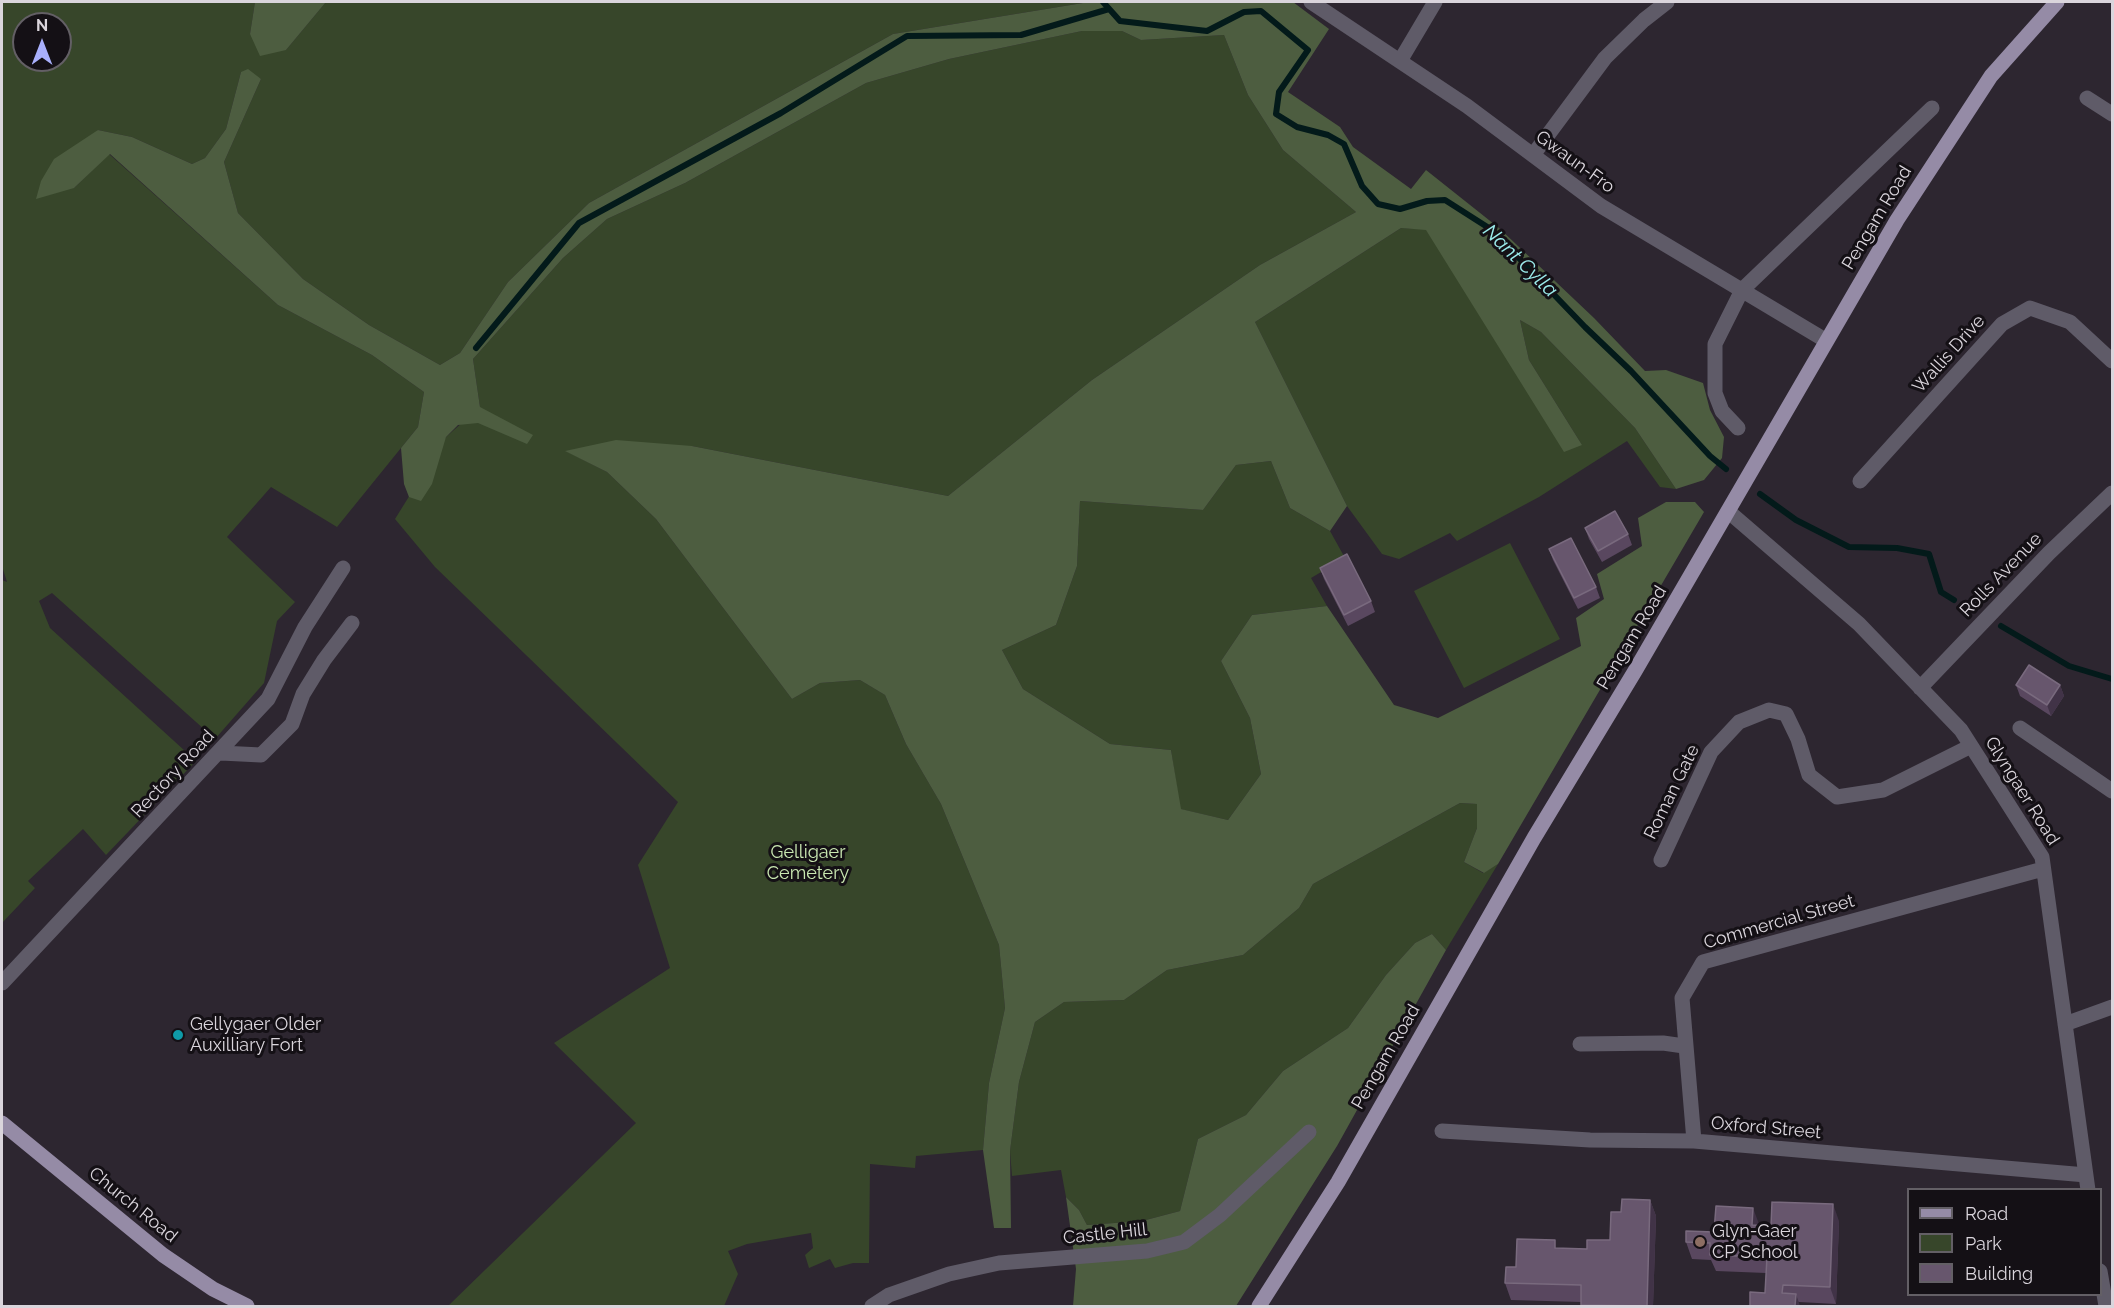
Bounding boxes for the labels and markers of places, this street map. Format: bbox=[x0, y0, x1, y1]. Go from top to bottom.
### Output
place label: Gellygaer Older Auxilliary Fort bbox=[190, 1014, 321, 1056]
marker: Gellygaer Older Auxilliary Fort bbox=[171, 1028, 185, 1042]
place label: Glyn-Gaer CP School bbox=[1712, 1221, 1798, 1264]
marker: Glyn-Gaer CP School bbox=[1693, 1235, 1707, 1249]

